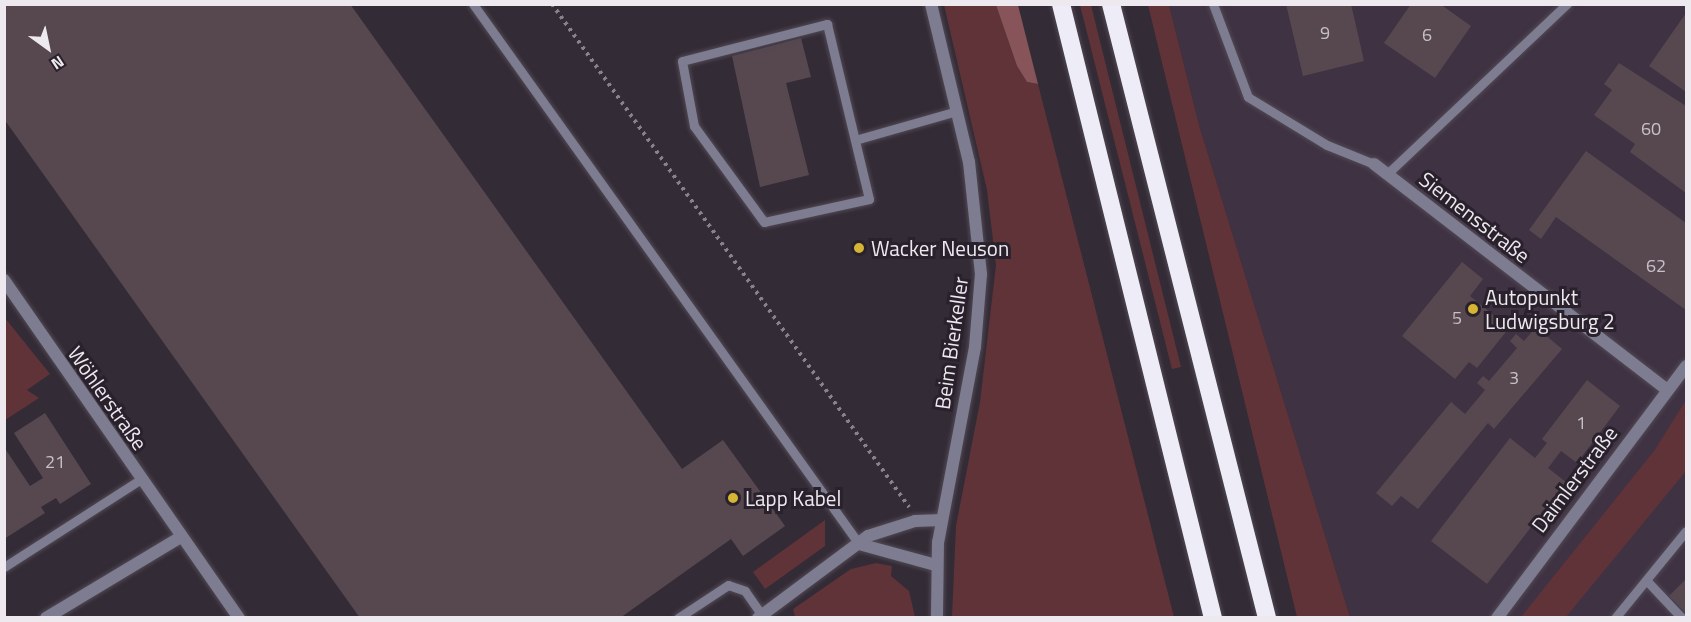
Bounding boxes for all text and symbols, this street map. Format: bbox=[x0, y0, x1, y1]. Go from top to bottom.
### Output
north arrow bbox=[18, 18, 78, 78]
house number: 9 bbox=[1320, 22, 1330, 44]
house number: 6 bbox=[1422, 24, 1432, 46]
text: N bbox=[47, 50, 69, 76]
house number: 60 bbox=[1641, 118, 1661, 140]
street label: Siemensstraße bbox=[1415, 166, 1535, 268]
place label: Wacker Neuson bbox=[871, 235, 1009, 261]
marker: Wacker Neuson bbox=[852, 241, 866, 255]
house number: 62 bbox=[1646, 255, 1666, 277]
street label: Beim Bierkeller bbox=[929, 275, 973, 411]
place label: Autopunkt Ludwigsburg 2 bbox=[1485, 284, 1615, 334]
marker: Autopunkt Ludwigsburg 2 bbox=[1466, 302, 1480, 316]
house number: 5 bbox=[1452, 307, 1462, 329]
street label: Wöhlerstraße bbox=[63, 341, 153, 455]
house number: 3 bbox=[1509, 367, 1519, 389]
house number: 1 bbox=[1576, 412, 1586, 434]
street label: Daimlerstraße bbox=[1526, 421, 1622, 537]
house number: 21 bbox=[45, 451, 65, 473]
place label: Lapp Kabel bbox=[745, 485, 841, 511]
marker: Lapp Kabel bbox=[726, 491, 740, 505]

